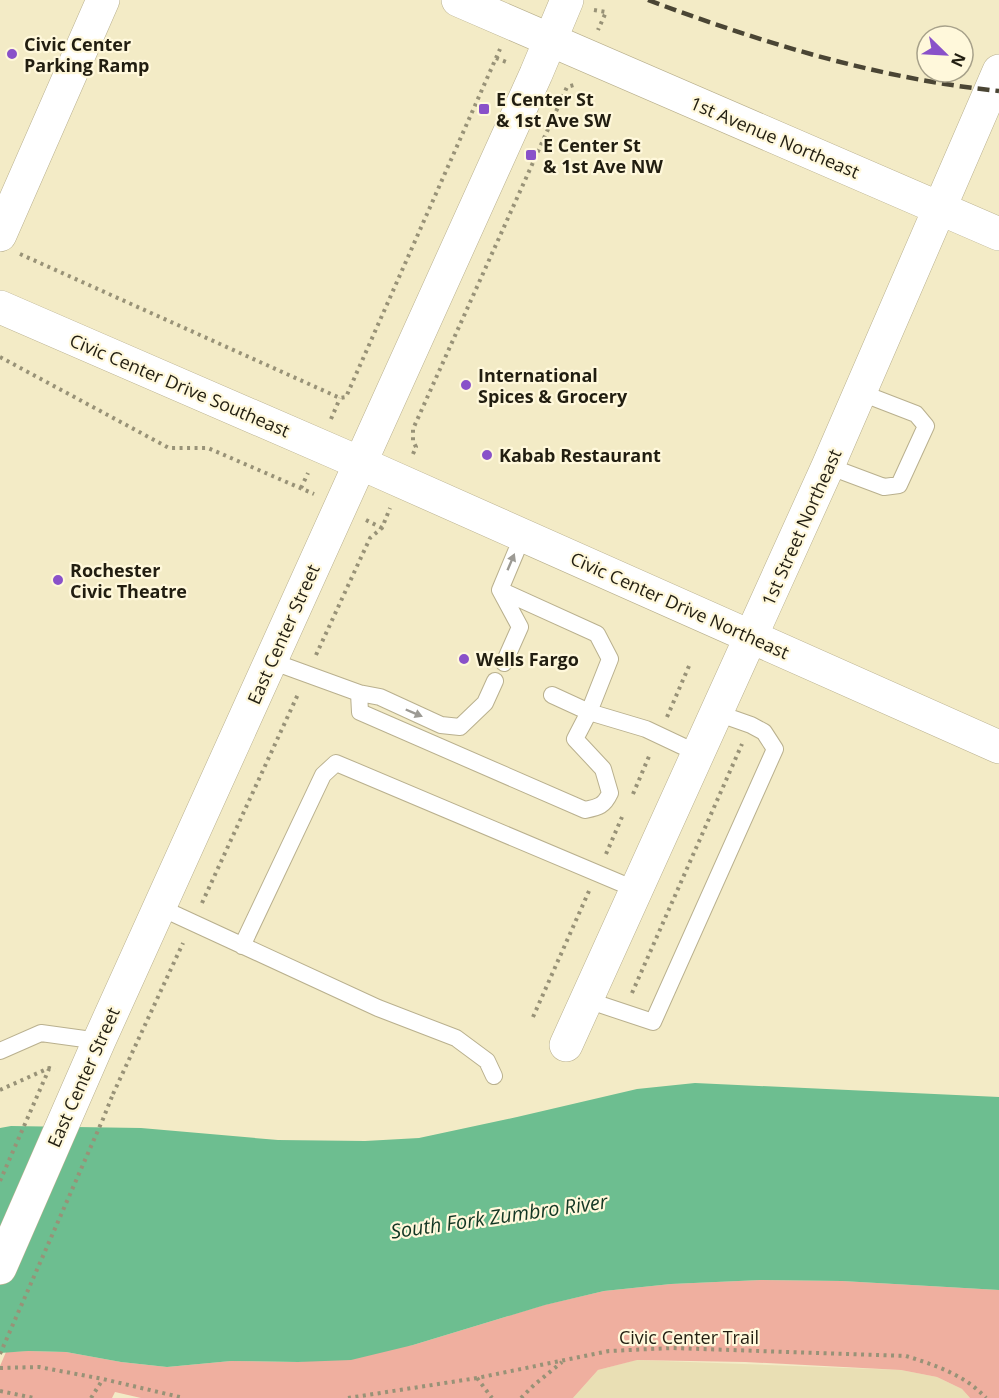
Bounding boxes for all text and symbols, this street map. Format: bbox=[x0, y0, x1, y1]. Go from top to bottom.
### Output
north arrow bbox=[915, 24, 975, 84]
place label: Civic Center Parking Ramp bbox=[24, 32, 150, 77]
marker: Civic Center Parking Ramp bbox=[5, 47, 19, 61]
text: N bbox=[946, 50, 971, 71]
place label: E Center St & 1st Ave SW bbox=[496, 87, 612, 132]
street label: 1st Avenue Northeast bbox=[687, 90, 863, 184]
marker: E Center St & 1st Ave SW bbox=[477, 102, 491, 116]
place label: E Center St & 1st Ave NW bbox=[543, 133, 664, 178]
marker: E Center St & 1st Ave NW bbox=[524, 148, 538, 162]
street label: Civic Center Drive Southeast bbox=[66, 328, 294, 442]
place label: International Spices & Grocery bbox=[478, 363, 628, 408]
marker: International Spices & Grocery bbox=[459, 378, 473, 392]
place label: Kabab Restaurant bbox=[499, 443, 661, 467]
street label: 1st Street Northeast bbox=[756, 445, 846, 609]
marker: Kabab Restaurant bbox=[480, 448, 494, 462]
street label: Civic Center Drive Northeast bbox=[567, 546, 793, 664]
one-way arrow bbox=[507, 553, 516, 571]
place label: Rochester Civic Theatre bbox=[70, 558, 187, 603]
street label: East Center Street bbox=[241, 560, 325, 708]
marker: Rochester Civic Theatre bbox=[51, 573, 65, 587]
place label: Wells Fargo bbox=[476, 647, 579, 671]
marker: Wells Fargo bbox=[457, 652, 471, 666]
one-way arrow bbox=[405, 708, 423, 718]
street label: East Center Street bbox=[41, 1003, 125, 1151]
water label: South Fork Zumbro River bbox=[389, 1187, 610, 1245]
street label: Civic Center Trail bbox=[619, 1325, 759, 1349]

